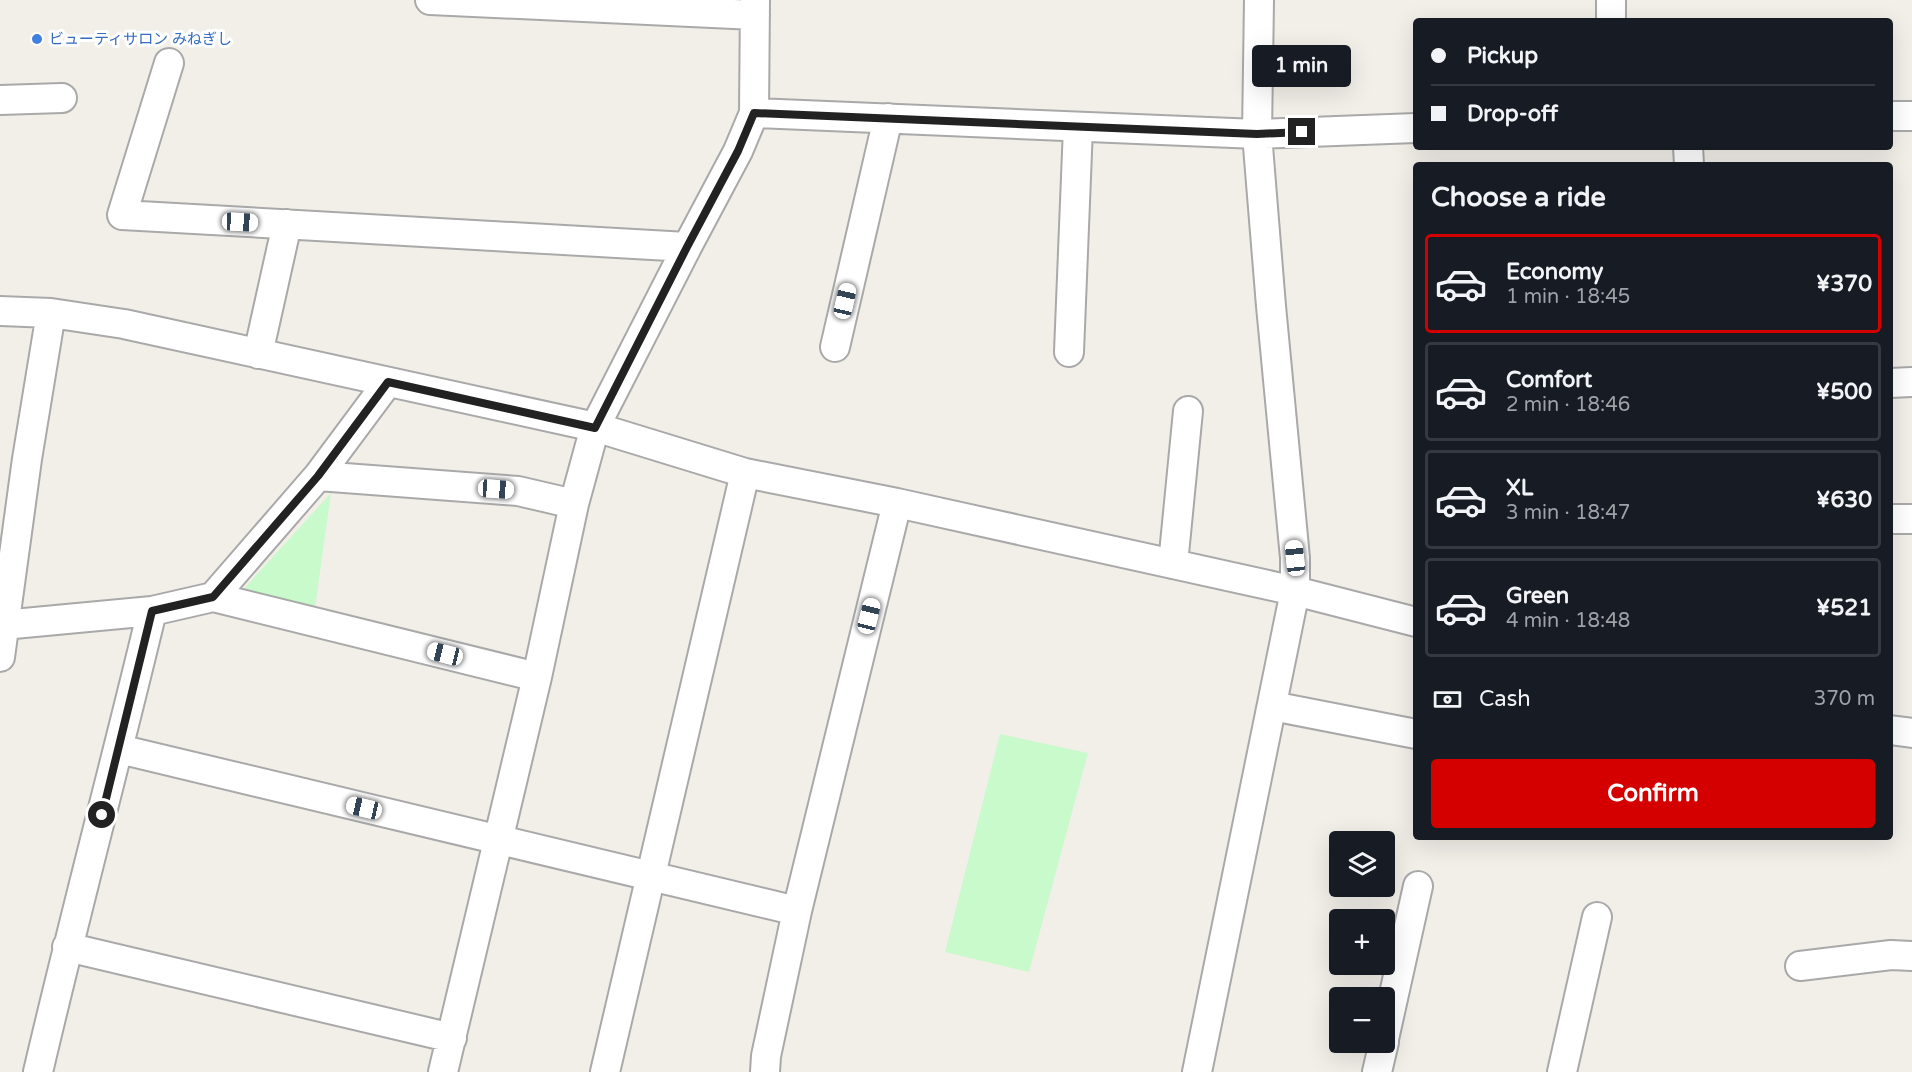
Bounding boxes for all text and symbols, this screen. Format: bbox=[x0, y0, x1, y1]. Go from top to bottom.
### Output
place label: ビューティサロン みねぎし bbox=[49, 30, 232, 48]
marker: ビューティサロン みねぎし bbox=[30, 32, 44, 46]
text: Pickup bbox=[1467, 43, 1538, 69]
callout: 1 min bbox=[1252, 45, 1352, 87]
text: 1 min bbox=[1275, 54, 1328, 78]
text: Drop-off bbox=[1467, 101, 1558, 127]
route end bbox=[1288, 118, 1315, 145]
text: Choose a ride bbox=[1431, 181, 1606, 214]
car bbox=[222, 212, 258, 232]
icon: car bbox=[1434, 257, 1488, 311]
text: Economy bbox=[1506, 259, 1603, 285]
text: ¥370 bbox=[1816, 271, 1872, 297]
car bbox=[832, 281, 858, 321]
text: 1 min · 18:45 bbox=[1506, 285, 1630, 309]
icon: car bbox=[1434, 365, 1488, 419]
text: Comfort bbox=[1506, 367, 1592, 393]
text: ¥500 bbox=[1816, 379, 1872, 405]
text: 2 min · 18:46 bbox=[1506, 393, 1630, 417]
icon: car bbox=[1434, 473, 1488, 527]
text: XL bbox=[1506, 475, 1533, 501]
car bbox=[477, 479, 515, 499]
text: ¥630 bbox=[1816, 487, 1872, 513]
text: 3 min · 18:47 bbox=[1506, 501, 1630, 525]
car bbox=[1284, 539, 1306, 577]
icon: car bbox=[1434, 581, 1488, 635]
text: Green bbox=[1506, 583, 1569, 609]
text: ¥521 bbox=[1816, 595, 1872, 621]
car bbox=[856, 596, 882, 636]
text: 4 min · 18:48 bbox=[1506, 609, 1630, 633]
car bbox=[425, 641, 465, 667]
icon: cash bbox=[1431, 683, 1464, 716]
text: Cash bbox=[1479, 686, 1531, 712]
text: 370 m bbox=[1814, 687, 1875, 711]
button: Confirm bbox=[1431, 759, 1875, 828]
car bbox=[344, 795, 384, 821]
route start bbox=[88, 801, 115, 828]
map controls bbox=[1329, 831, 1395, 1053]
button: layers bbox=[1329, 831, 1395, 897]
button: + bbox=[1329, 909, 1395, 975]
button: − bbox=[1329, 987, 1395, 1053]

